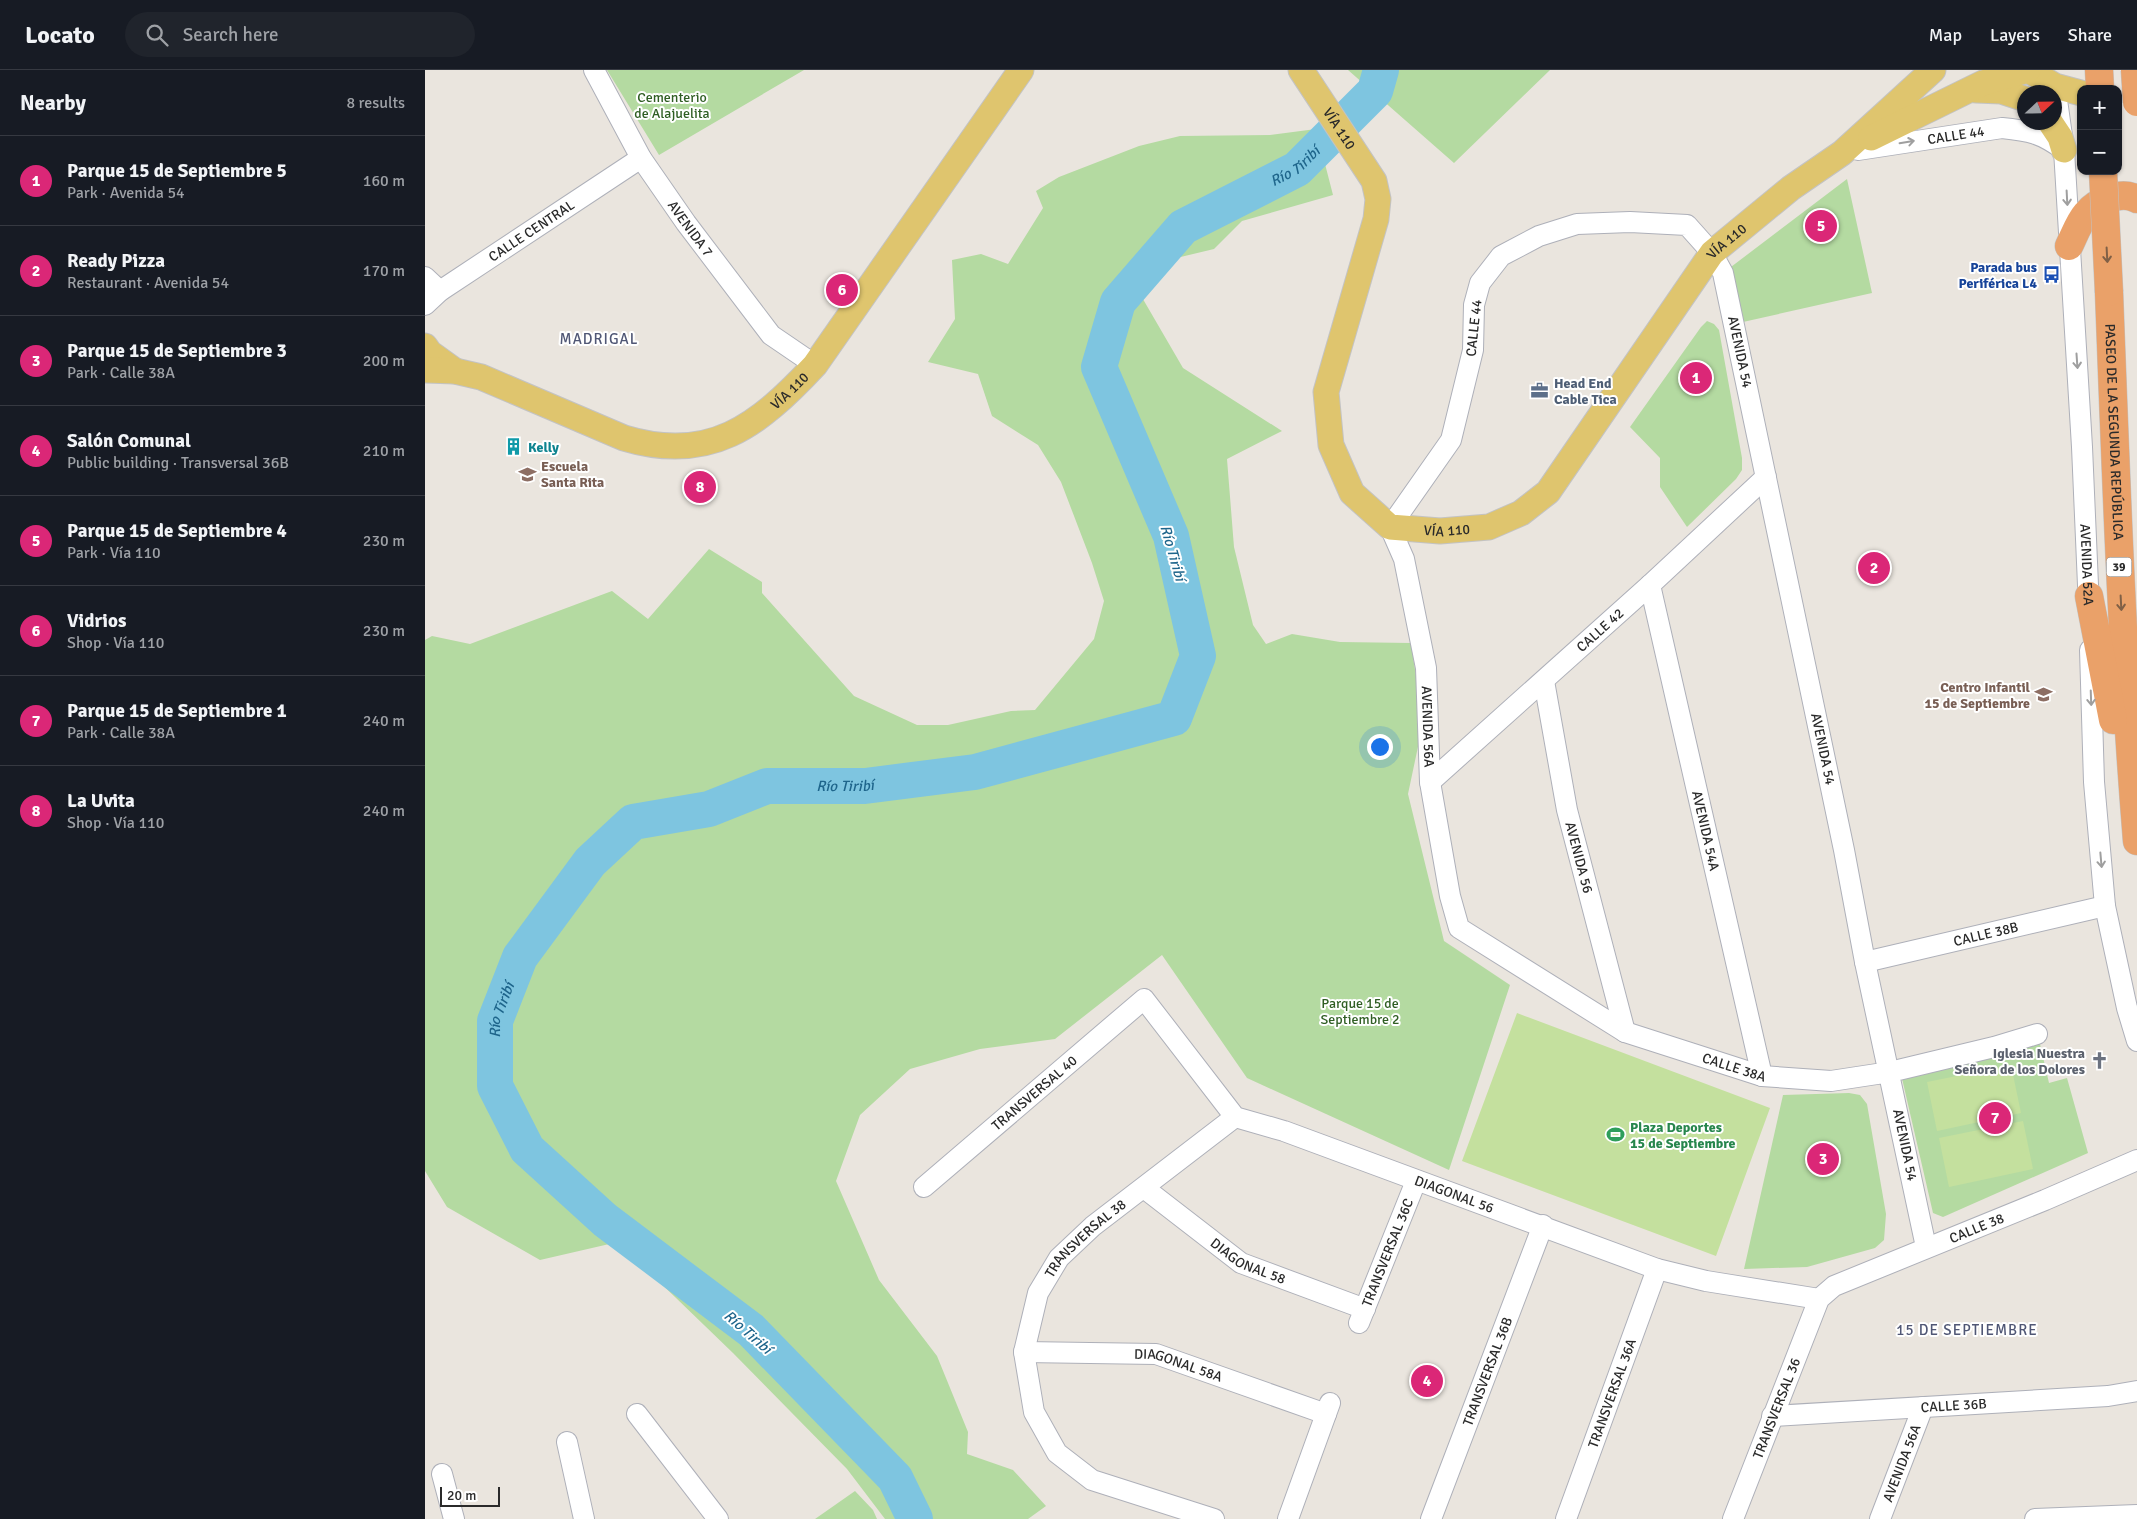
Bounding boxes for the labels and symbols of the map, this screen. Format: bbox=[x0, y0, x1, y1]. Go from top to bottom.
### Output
north arrow bbox=[2017, 85, 2062, 130]
park label: Cementerio de Alajuelita bbox=[634, 89, 710, 122]
street label: VÍA 110 bbox=[1320, 104, 1359, 153]
street label: CALLE 44 bbox=[1926, 122, 1986, 148]
one-way arrow bbox=[1899, 137, 1915, 147]
water label: Río Tiribí bbox=[1267, 140, 1326, 190]
one-way arrow bbox=[2062, 190, 2071, 206]
street label: CALLE CENTRAL bbox=[485, 196, 577, 265]
street label: AVENIDA 7 bbox=[664, 197, 717, 260]
pin: 5 bbox=[1805, 207, 1837, 245]
street label: VÍA 110 bbox=[1702, 220, 1750, 262]
one-way arrow bbox=[2103, 247, 2112, 263]
place label: Parada bus Periférica L4 bbox=[1958, 259, 2037, 292]
bus stop icon: Parada bus Periférica L4 bbox=[2041, 265, 2061, 285]
pin: 6 bbox=[826, 271, 858, 309]
street label: CALLE 44 bbox=[1463, 298, 1486, 357]
street label: AVENIDA 54 bbox=[1724, 314, 1756, 390]
street label: PASEO DE LA SEGUNDA REPÚBLICA bbox=[2102, 323, 2127, 541]
district label: MADRIGAL bbox=[560, 330, 638, 348]
one-way arrow bbox=[2072, 352, 2081, 368]
pin: 1 bbox=[1680, 359, 1712, 397]
street label: VÍA 110 bbox=[767, 369, 812, 413]
place label: Head End Cable Tica bbox=[1554, 375, 1617, 408]
office icon: Head End Cable Tica bbox=[1530, 381, 1550, 401]
building icon: Kelly bbox=[504, 437, 524, 457]
place label: Kelly bbox=[528, 439, 559, 456]
place label: Escuela Santa Rita bbox=[541, 458, 604, 491]
school or university icon: Escuela Santa Rita bbox=[517, 464, 537, 484]
pin: 8 bbox=[684, 468, 716, 506]
street label: VÍA 110 bbox=[1423, 520, 1471, 540]
water label: Río Tiribí bbox=[1156, 523, 1190, 586]
street label: AVENIDA 52A bbox=[2077, 524, 2097, 606]
pin: 2 bbox=[1858, 549, 1890, 587]
road number: 39 bbox=[2107, 558, 2131, 577]
one-way arrow bbox=[2116, 595, 2126, 611]
street label: CALLE 42 bbox=[1573, 604, 1627, 655]
place label: Centro Infantil 15 de Septiembre bbox=[1924, 679, 2031, 712]
school or university icon: Centro Infantil 15 de Septiembre bbox=[2034, 685, 2054, 705]
street label: AVENIDA 56A bbox=[1418, 686, 1438, 768]
one-way arrow bbox=[2086, 690, 2096, 706]
street label: AVENIDA 54 bbox=[1807, 711, 1839, 787]
your location bbox=[1367, 734, 1393, 760]
water label: Río Tiribí bbox=[816, 776, 878, 795]
street label: AVENIDA 54A bbox=[1689, 789, 1724, 873]
street label: AVENIDA 56 bbox=[1562, 820, 1597, 895]
one-way arrow bbox=[2096, 852, 2105, 868]
street label: CALLE 38B bbox=[1952, 918, 2020, 950]
water label: Río Tiribí bbox=[485, 977, 519, 1038]
park label: Parque 15 de Septiembre 2 bbox=[1320, 995, 1400, 1028]
place label: Iglesia Nuestra Señora de los Dolores bbox=[1954, 1045, 2085, 1078]
street label: CALLE 38A bbox=[1700, 1049, 1769, 1085]
church icon: Iglesia Nuestra Señora de los Dolores bbox=[2089, 1051, 2109, 1071]
street label: TRANSVERSAL 40 bbox=[988, 1052, 1080, 1134]
pin: 7 bbox=[1979, 1099, 2011, 1137]
street label: AVENIDA 54 bbox=[1889, 1107, 1921, 1183]
place label: Plaza Deportes 15 de Septiembre bbox=[1630, 1119, 1736, 1152]
sports icon: Plaza Deportes 15 de Septiembre bbox=[1606, 1125, 1626, 1145]
pin: 3 bbox=[1807, 1140, 1839, 1178]
street label: DIAGONAL 56 bbox=[1412, 1172, 1496, 1216]
street label: TRANSVERSAL 38 bbox=[1041, 1195, 1129, 1280]
street label: TRANSVERSAL 36C bbox=[1358, 1196, 1417, 1309]
street label: CALLE 38 bbox=[1947, 1209, 2006, 1247]
street label: DIAGONAL 58 bbox=[1207, 1234, 1288, 1287]
water label: Río Tiribí bbox=[720, 1306, 778, 1360]
street label: TRANSVERSAL 36B bbox=[1459, 1314, 1516, 1428]
district label: 15 DE SEPTIEMBRE bbox=[1896, 1321, 2038, 1339]
street label: TRANSVERSAL 36A bbox=[1584, 1336, 1640, 1450]
street label: DIAGONAL 58A bbox=[1134, 1345, 1225, 1385]
street label: TRANSVERSAL 36 bbox=[1749, 1355, 1804, 1461]
pin: 4 bbox=[1411, 1362, 1443, 1400]
street label: CALLE 36B bbox=[1920, 1395, 1987, 1416]
street label: AVENIDA 56A bbox=[1879, 1421, 1924, 1504]
scale bar bbox=[440, 1484, 500, 1507]

